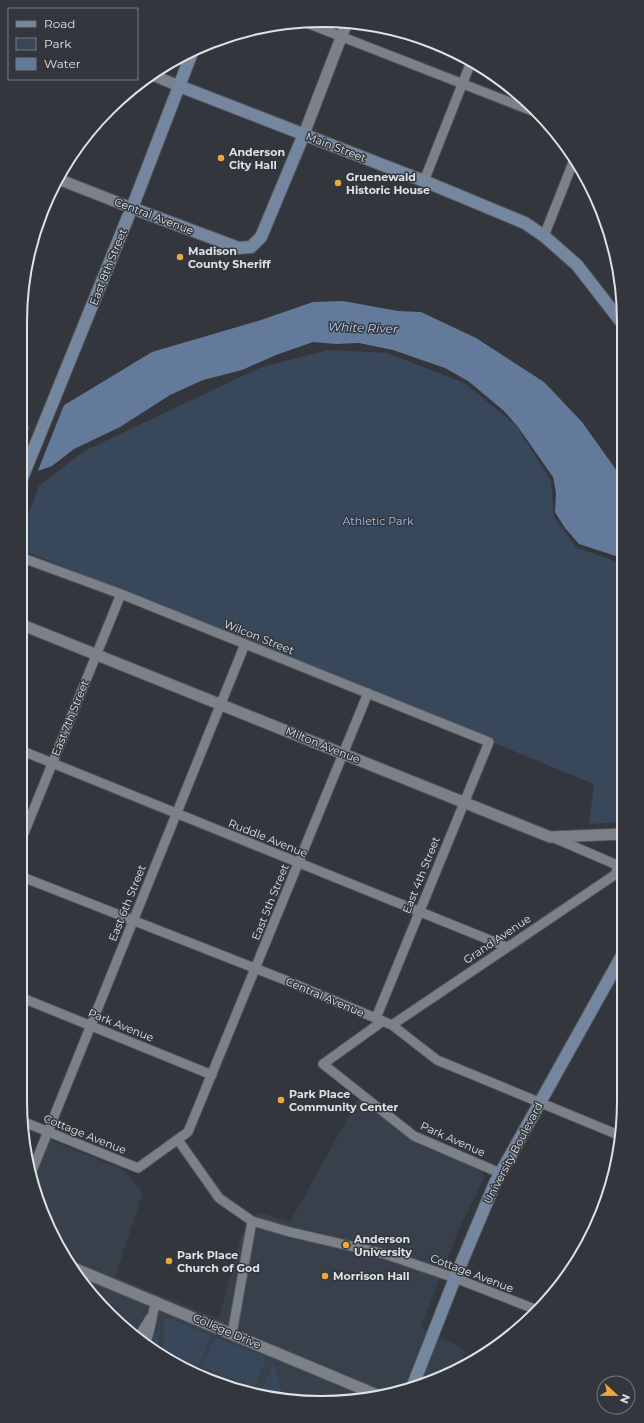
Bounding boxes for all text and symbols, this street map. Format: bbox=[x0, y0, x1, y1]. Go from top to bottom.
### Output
legend bbox=[8, 8, 138, 80]
text: Road bbox=[44, 16, 75, 31]
text: Park bbox=[44, 36, 72, 51]
text: Water bbox=[44, 56, 81, 71]
street label: Main Street bbox=[304, 129, 369, 165]
place label: Anderson City Hall bbox=[228, 145, 285, 172]
marker: Anderson City Hall bbox=[216, 153, 226, 163]
place label: Gruenewald Historic House bbox=[346, 170, 430, 197]
marker: Gruenewald Historic House bbox=[333, 178, 343, 188]
street label: Central Avenue bbox=[112, 194, 196, 238]
street label: East 8th Street bbox=[86, 226, 130, 307]
place label: Madison County Sheriff bbox=[188, 244, 271, 271]
marker: Madison County Sheriff bbox=[175, 252, 185, 262]
water label: White River bbox=[328, 319, 398, 336]
park label: Athletic Park bbox=[343, 514, 414, 528]
street label: Wilcon Street bbox=[222, 617, 297, 658]
street label: East 7th Street bbox=[48, 677, 92, 758]
street label: Milton Avenue bbox=[284, 724, 363, 766]
street label: Ruddle Avenue bbox=[226, 816, 310, 860]
street label: East 4th Street bbox=[399, 834, 443, 916]
street label: East 5th Street bbox=[248, 861, 292, 942]
street label: East 6th Street bbox=[105, 862, 149, 943]
street label: Grand Avenue bbox=[461, 911, 534, 967]
street label: Central Avenue bbox=[284, 974, 367, 1020]
street label: Park Avenue bbox=[86, 1005, 156, 1045]
place label: Park Place Community Center bbox=[289, 1087, 399, 1114]
marker: Park Place Community Center bbox=[276, 1095, 286, 1105]
street label: University Boulevard bbox=[480, 1100, 546, 1206]
street label: Cottage Avenue bbox=[42, 1111, 129, 1157]
street label: Park Avenue bbox=[418, 1118, 488, 1160]
place label: Anderson University bbox=[353, 1232, 412, 1259]
marker: Anderson University bbox=[341, 1240, 351, 1250]
place label: Park Place Church of God bbox=[177, 1248, 260, 1275]
street label: Cottage Avenue bbox=[428, 1251, 516, 1295]
marker: Park Place Church of God bbox=[164, 1256, 174, 1266]
place label: Morrison Hall bbox=[333, 1269, 409, 1283]
marker: Morrison Hall bbox=[320, 1271, 330, 1281]
street label: College Drive bbox=[191, 1310, 264, 1352]
north arrow bbox=[596, 1375, 636, 1415]
text: N bbox=[617, 1392, 633, 1405]

